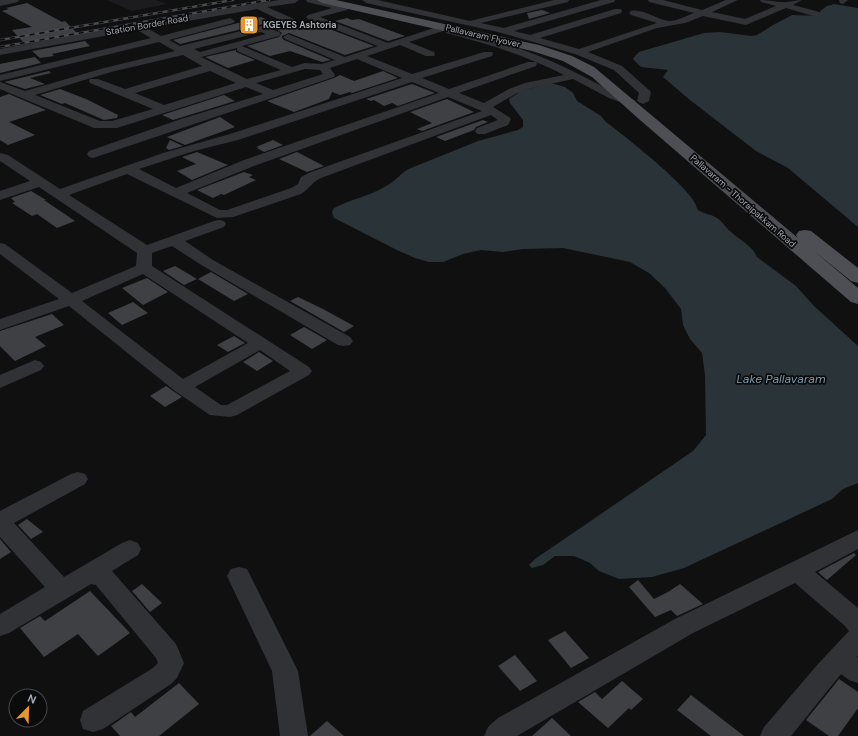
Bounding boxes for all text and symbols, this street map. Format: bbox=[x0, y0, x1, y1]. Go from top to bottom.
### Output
street label: Station Border Road bbox=[105, 12, 189, 38]
building icon: KGEYES Ashtoria bbox=[238, 14, 260, 36]
place label: KGEYES Ashtoria bbox=[263, 19, 337, 31]
street label: Pallavaram Flyover bbox=[445, 22, 522, 51]
street label: Pallavaram - Thoraipakkam Road bbox=[688, 152, 798, 250]
water label: Lake Pallavaram bbox=[736, 371, 826, 387]
north arrow bbox=[8, 688, 48, 728]
text: N bbox=[25, 691, 38, 707]

